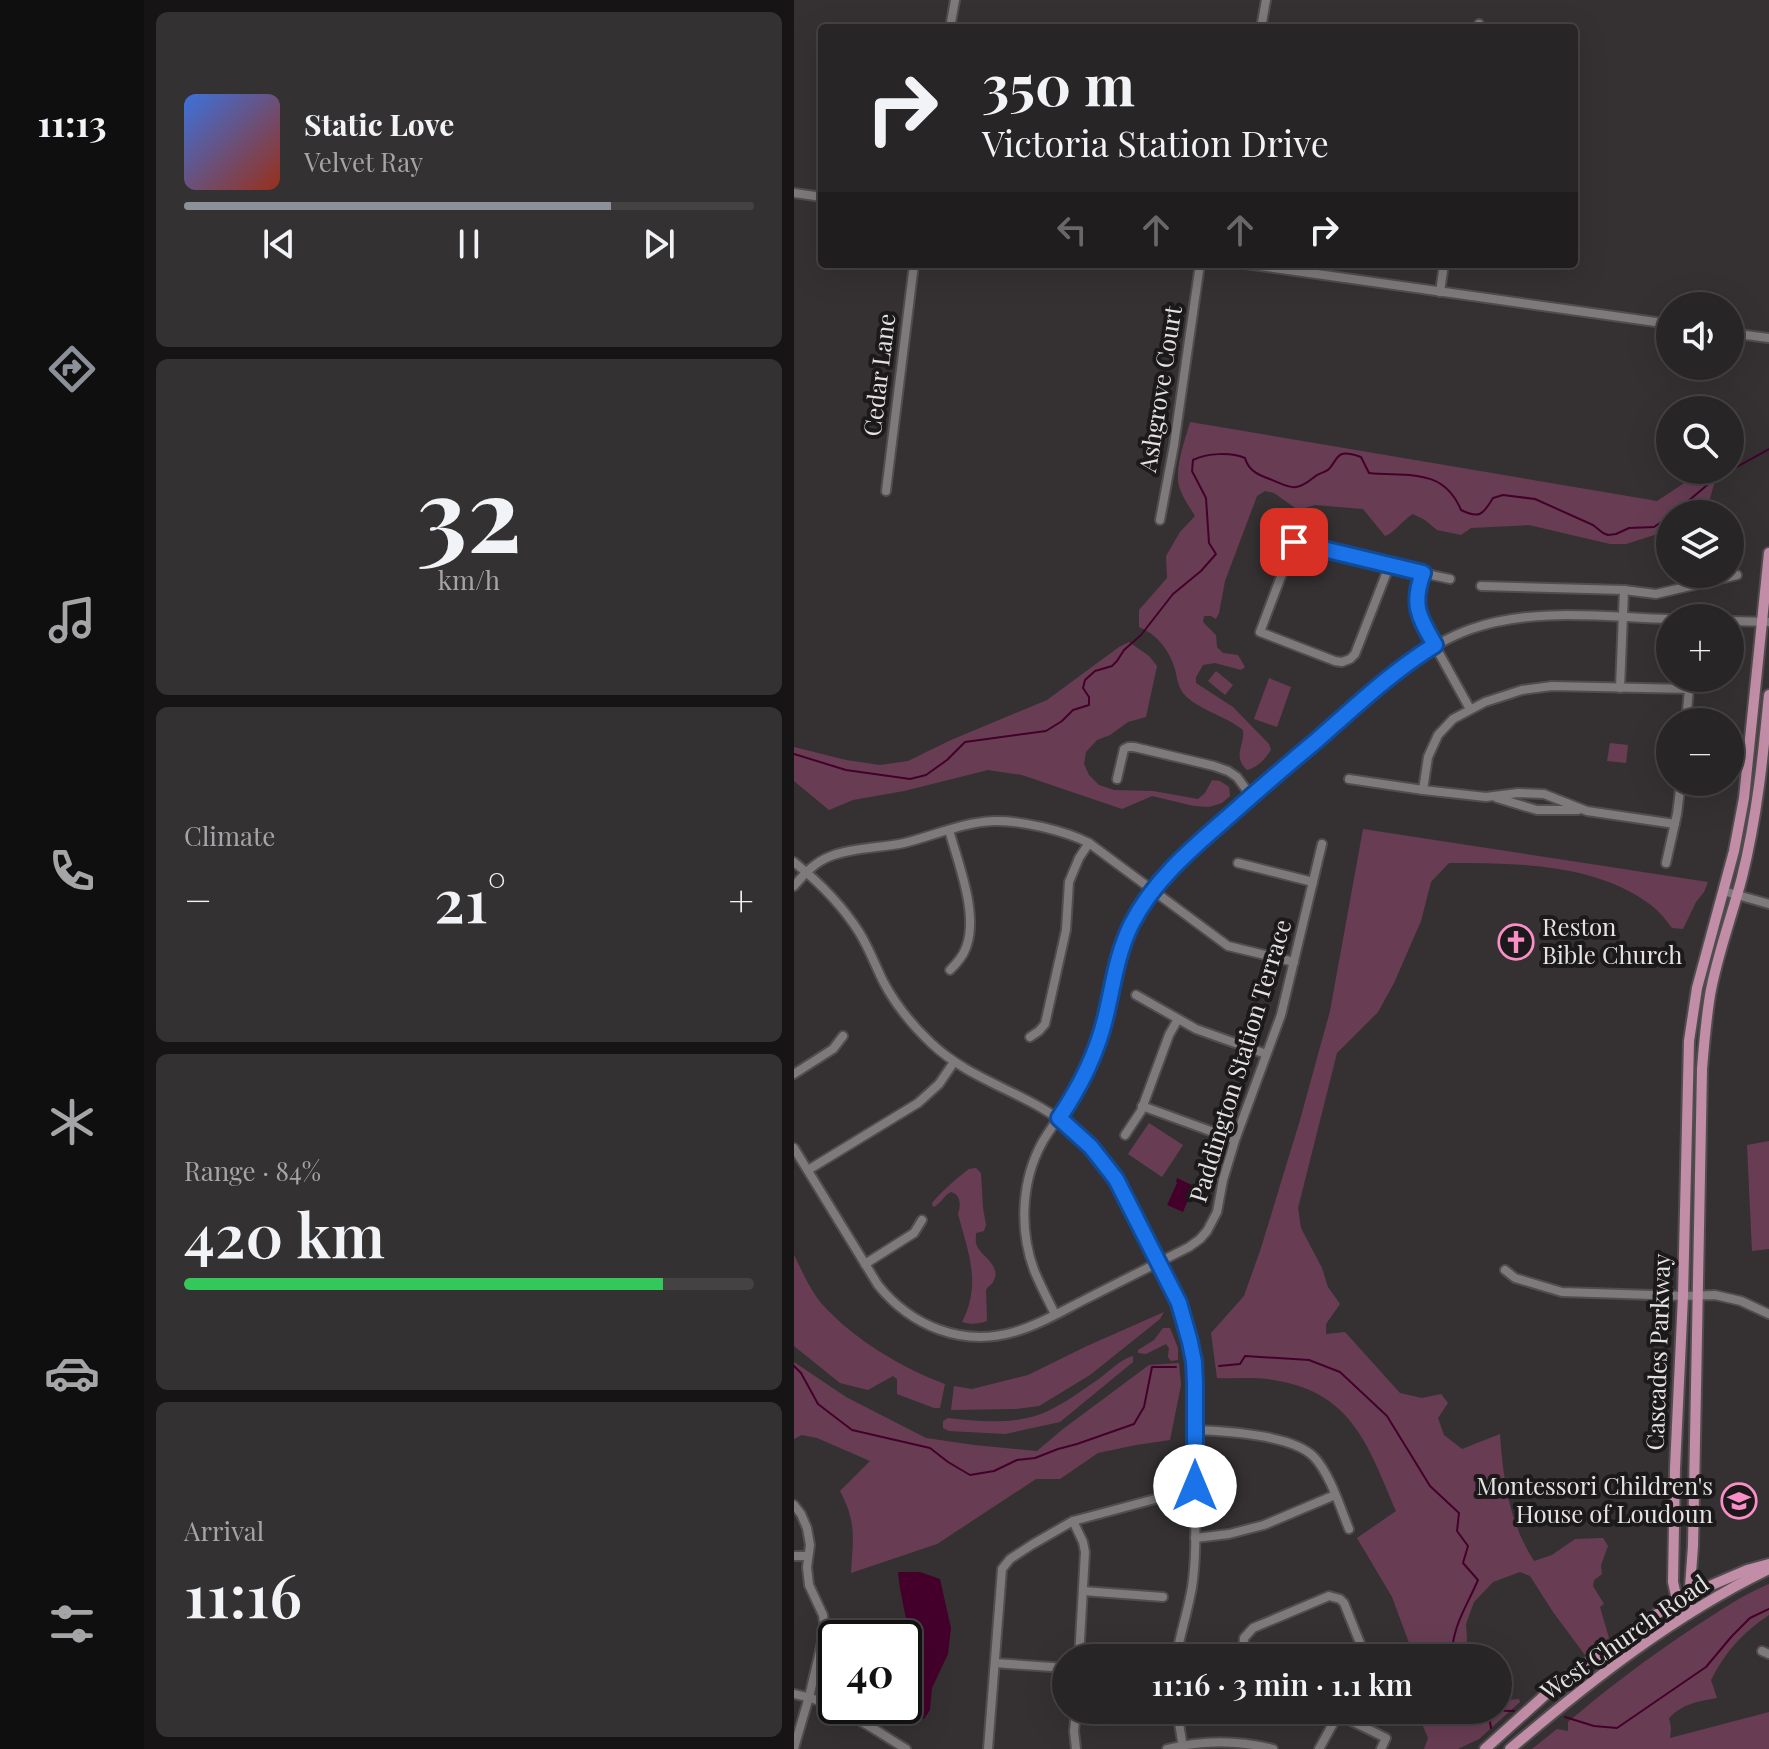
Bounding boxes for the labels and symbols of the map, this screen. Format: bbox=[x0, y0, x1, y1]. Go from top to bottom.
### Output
street label: Ashgrove Court bbox=[1130, 303, 1188, 475]
street label: Cedar Lane bbox=[855, 312, 901, 438]
pin bbox=[1260, 508, 1328, 576]
place label: Reston Bible Church bbox=[1542, 910, 1682, 970]
street label: Paddington Station Terrace bbox=[1181, 915, 1297, 1206]
church icon: Reston Bible Church bbox=[1497, 923, 1535, 961]
street label: Cascades Parkway bbox=[1638, 1253, 1676, 1451]
position arrow bbox=[1153, 1444, 1237, 1528]
place label: Montessori Children's House of Loudoun bbox=[1476, 1469, 1713, 1529]
school or university icon: Montessori Children's House of Loudoun bbox=[1720, 1482, 1758, 1520]
street label: West Church Road bbox=[1533, 1566, 1714, 1707]
speed limit sign: 40 bbox=[818, 1620, 922, 1724]

